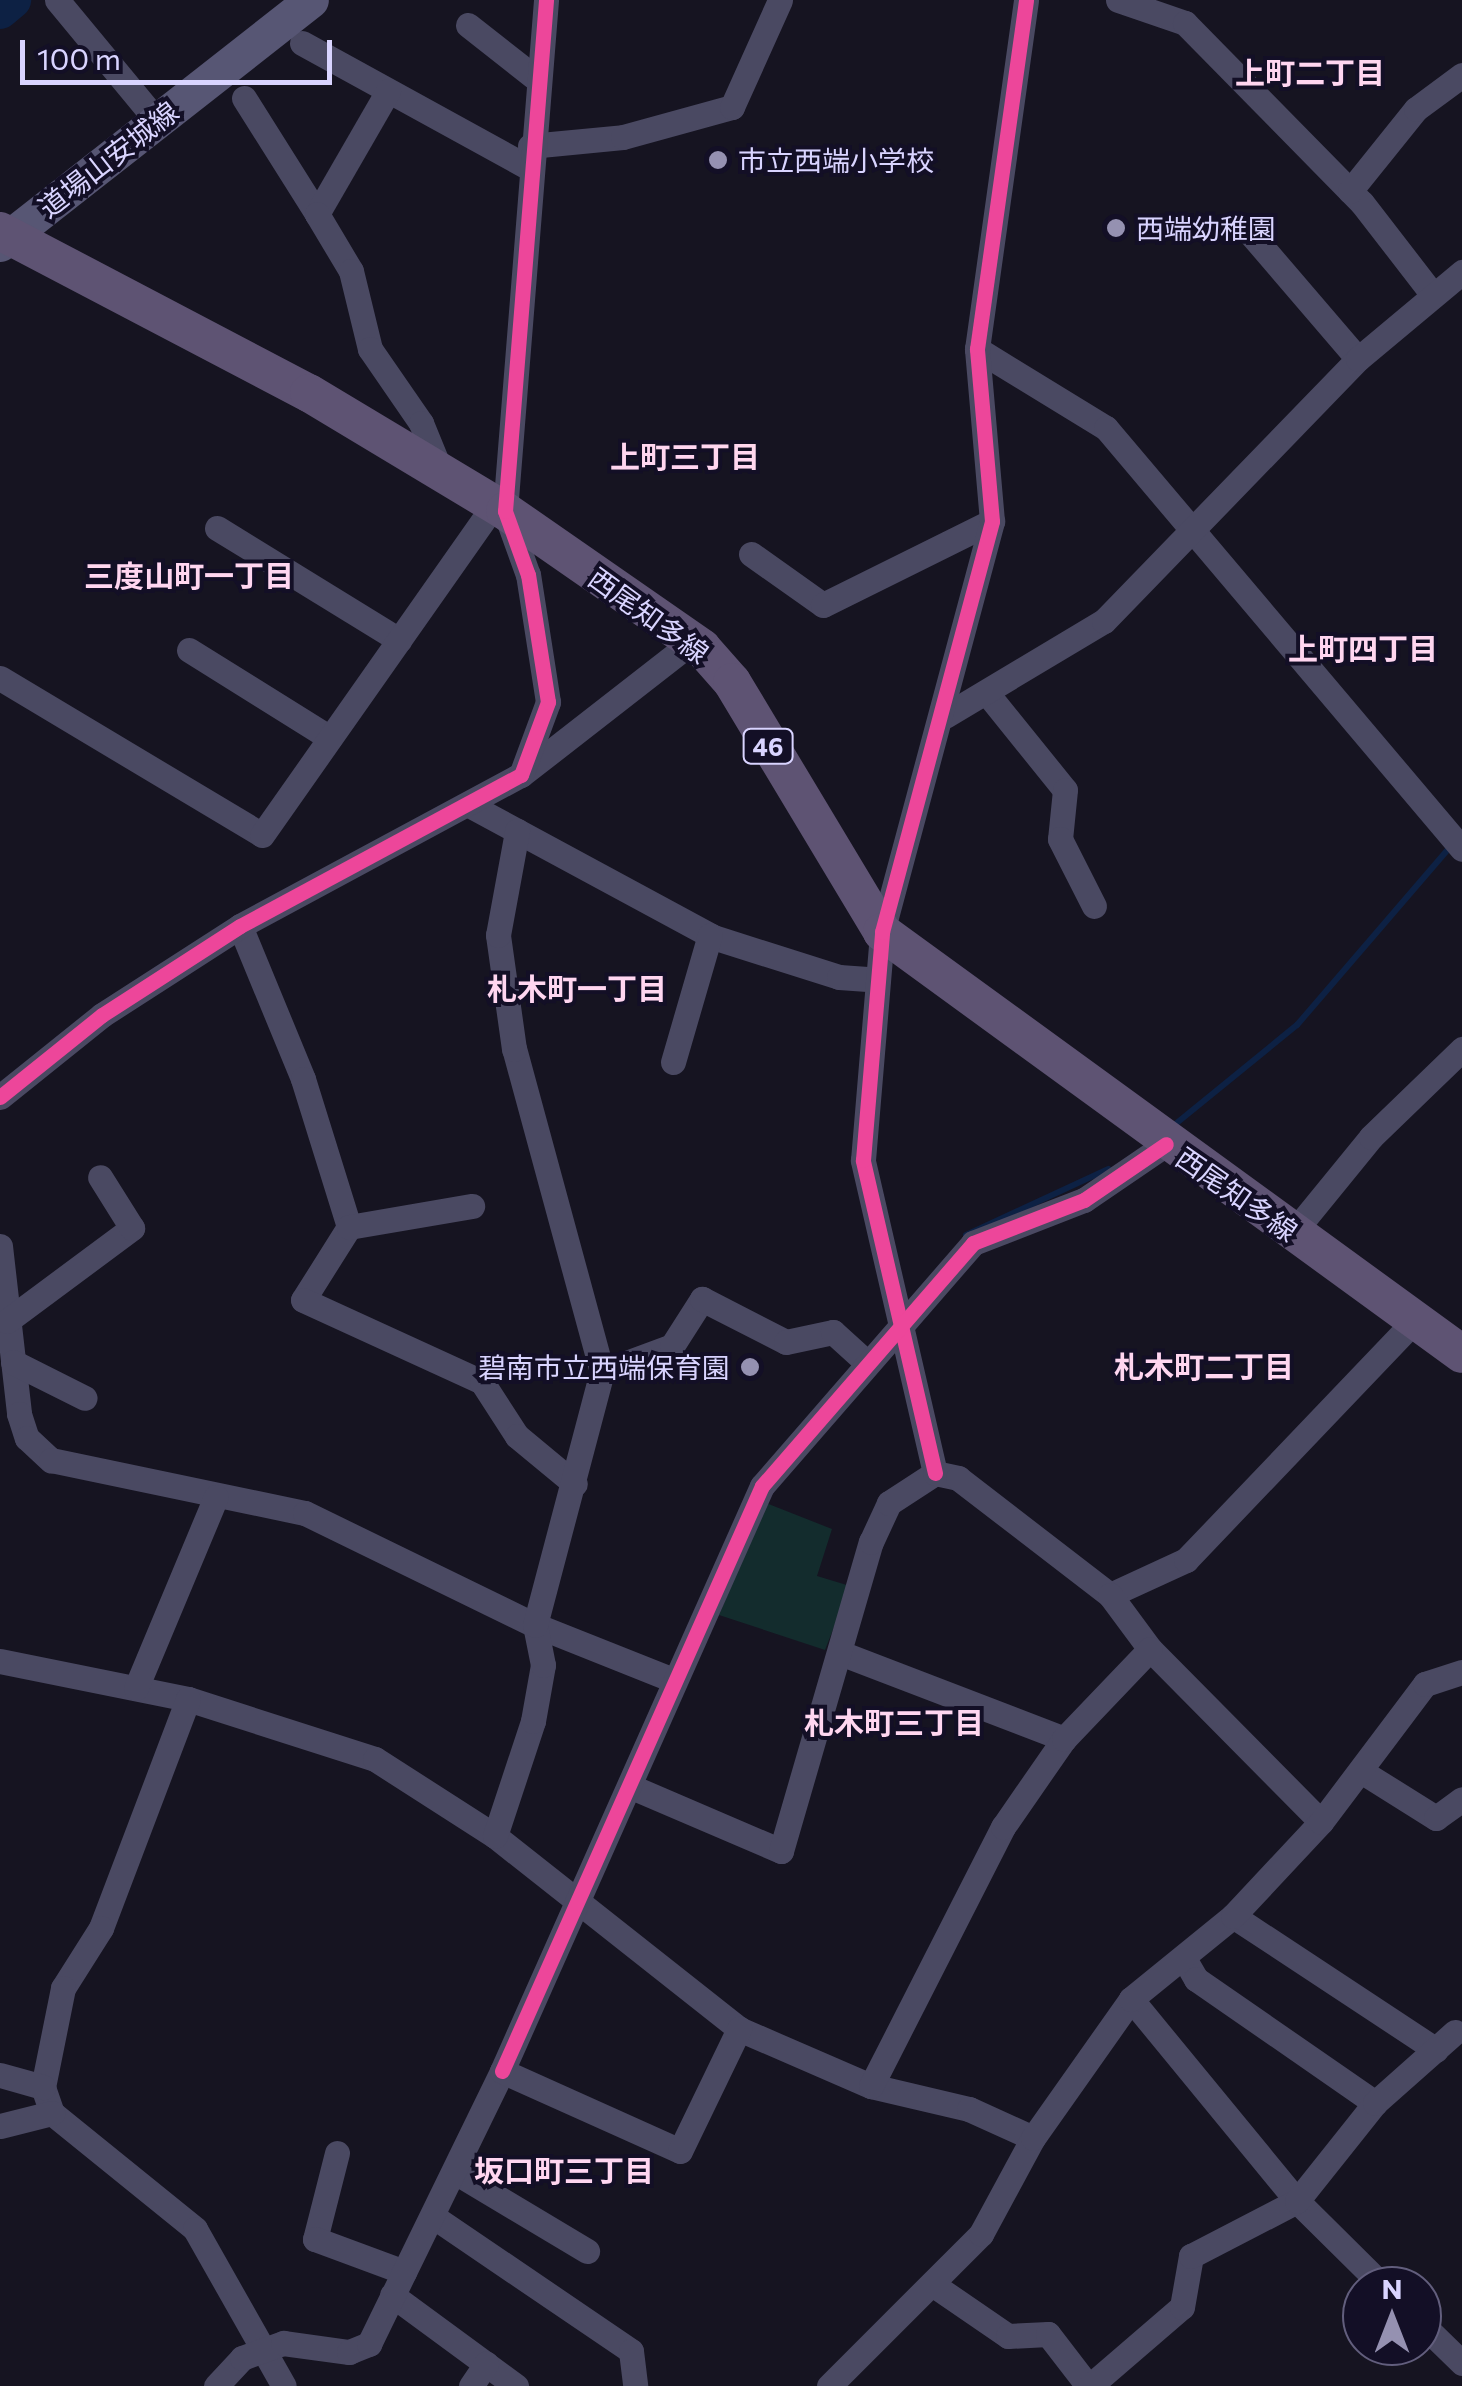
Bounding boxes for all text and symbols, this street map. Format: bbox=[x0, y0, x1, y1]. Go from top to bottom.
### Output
scale bar bbox=[25, 20, 338, 82]
text: 100 m bbox=[37, 39, 121, 76]
district label: 上町二丁目 bbox=[1235, 54, 1385, 90]
street label: 道場山安城線 bbox=[31, 94, 185, 224]
place label: 市立西端小学校 bbox=[738, 143, 934, 177]
marker: 市立西端小学校 bbox=[707, 149, 729, 171]
place label: 西端幼稚園 bbox=[1136, 211, 1276, 245]
marker: 西端幼稚園 bbox=[1105, 217, 1127, 239]
district label: 上町三丁目 bbox=[610, 438, 760, 474]
district label: 三度山町一丁目 bbox=[84, 557, 294, 593]
street label: 西尾知多線 bbox=[582, 560, 716, 670]
district label: 上町四丁目 bbox=[1288, 630, 1438, 666]
road number: 46 bbox=[740, 726, 796, 766]
district label: 札木町一丁目 bbox=[487, 970, 667, 1006]
street label: 西尾知多線 bbox=[1170, 1140, 1304, 1248]
district label: 札木町二丁目 bbox=[1114, 1348, 1294, 1384]
place label: 碧南市立西端保育園 bbox=[478, 1350, 730, 1384]
marker: 碧南市立西端保育園 bbox=[739, 1356, 761, 1378]
district label: 札木町三丁目 bbox=[804, 1704, 984, 1740]
district label: 坂口町三丁目 bbox=[474, 2152, 654, 2188]
north arrow bbox=[1342, 2266, 1442, 2366]
text: N bbox=[1382, 2271, 1403, 2305]

